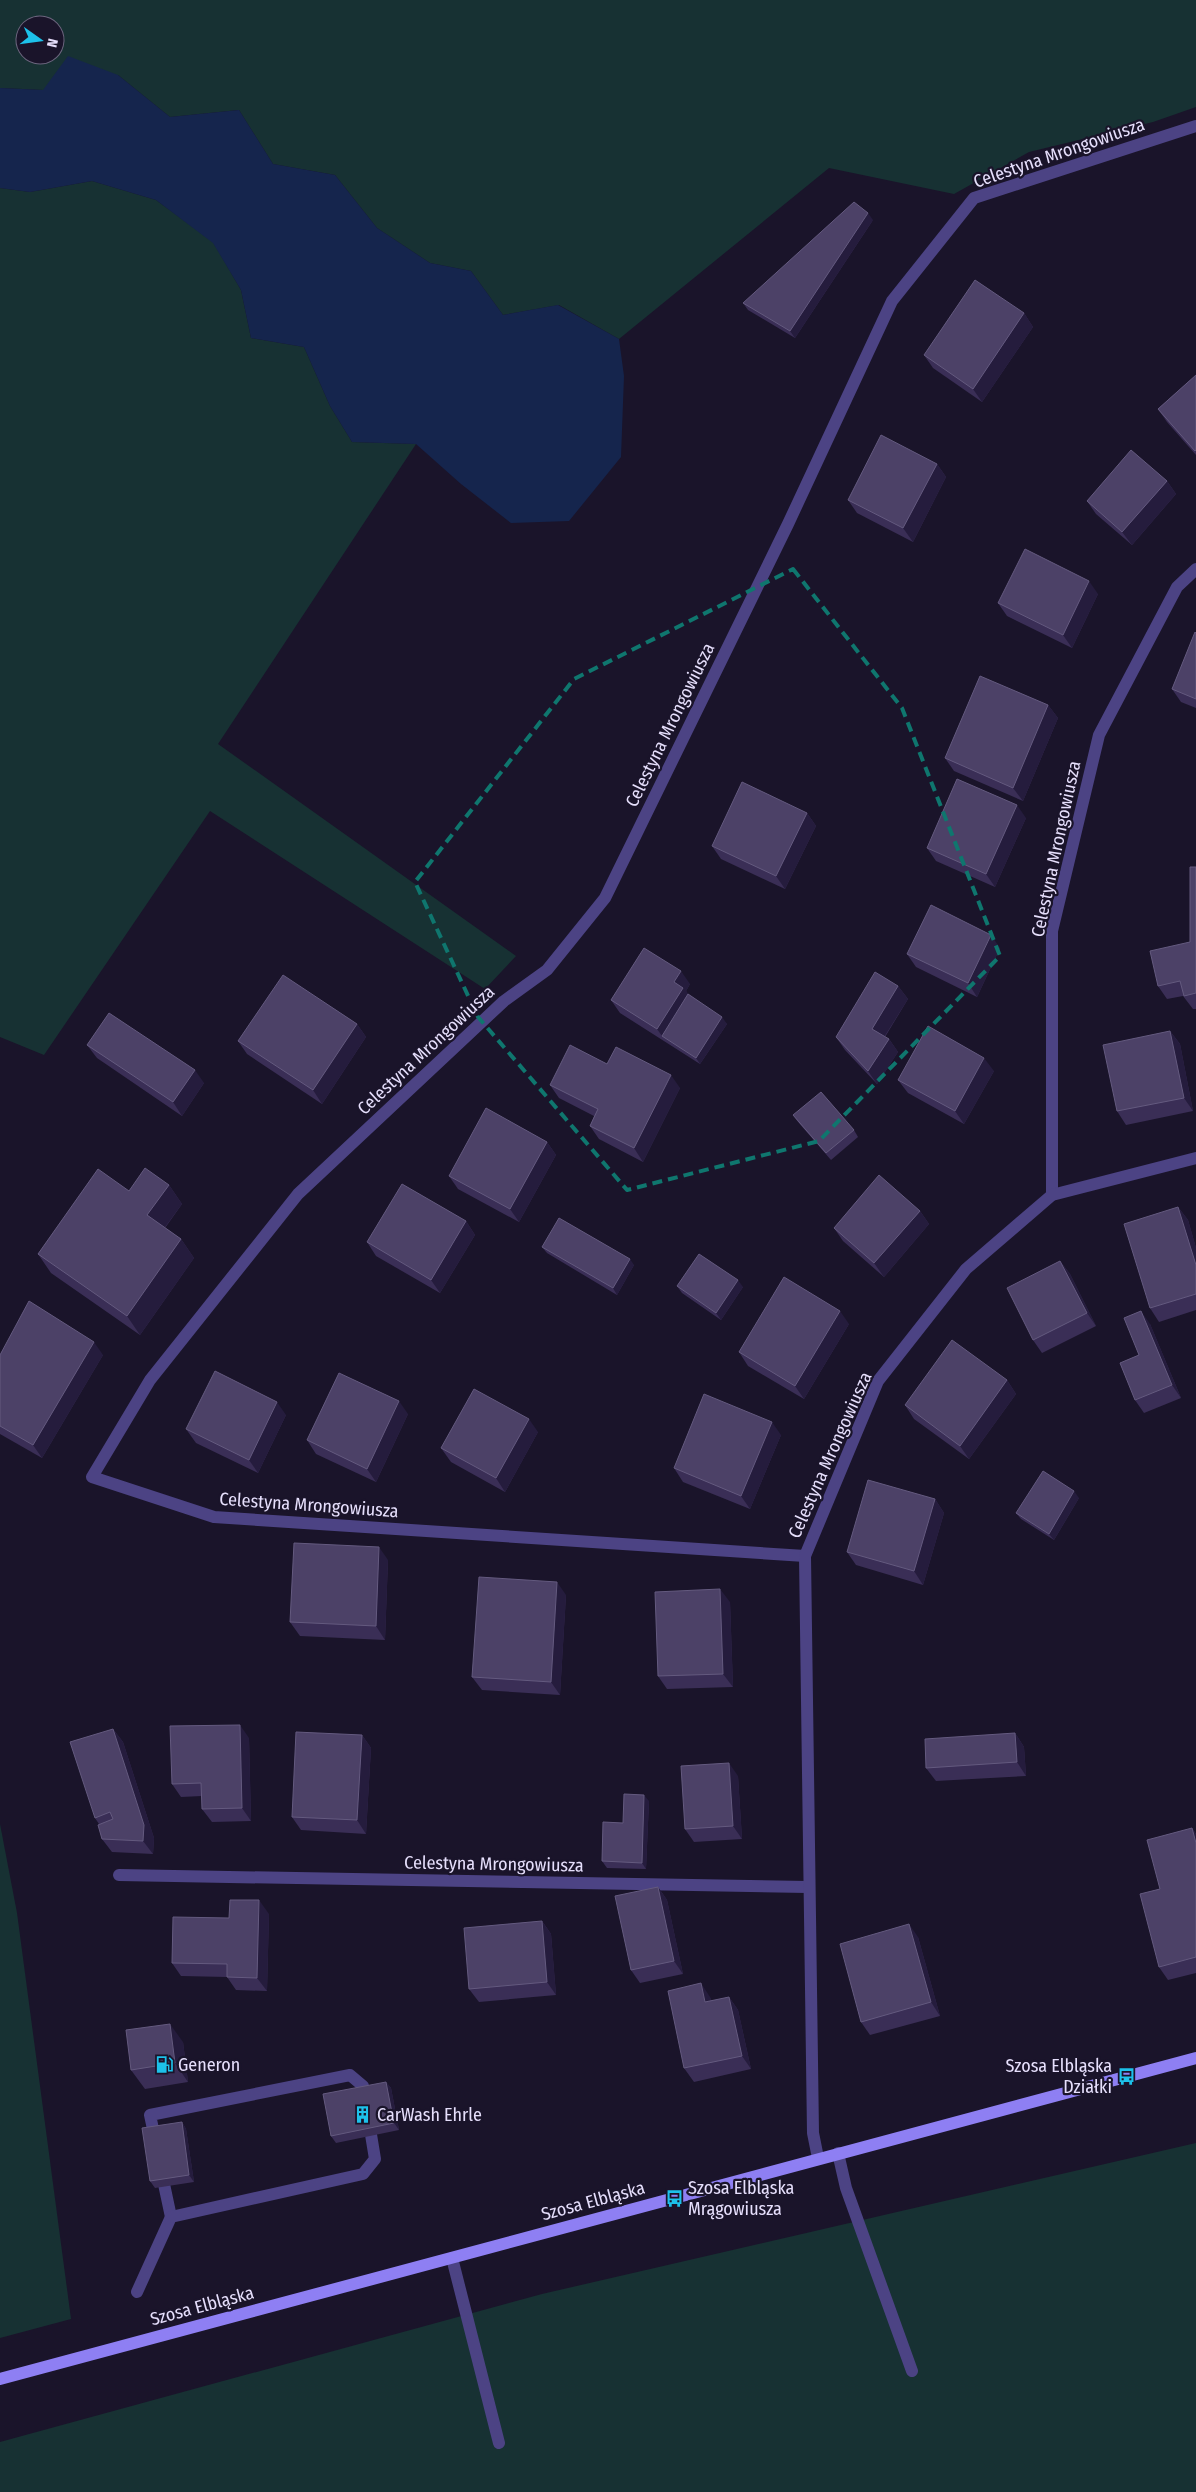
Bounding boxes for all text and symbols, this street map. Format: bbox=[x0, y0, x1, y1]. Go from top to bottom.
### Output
north arrow bbox=[15, 15, 65, 65]
text: N bbox=[43, 37, 61, 49]
street label: Celestyna Mrongowiusza bbox=[970, 113, 1148, 193]
street label: Celestyna Mrongowiusza bbox=[621, 639, 719, 811]
street label: Celestyna Mrongowiusza bbox=[1027, 759, 1085, 939]
street label: Celestyna Mrongowiusza bbox=[353, 981, 499, 1119]
street label: Celestyna Mrongowiusza bbox=[783, 1368, 877, 1542]
street label: Celestyna Mrongowiusza bbox=[219, 1488, 400, 1522]
street label: Celestyna Mrongowiusza bbox=[404, 1851, 584, 1877]
place label: Generon bbox=[178, 2054, 240, 2076]
fuel station icon: Generon bbox=[154, 2055, 174, 2075]
place label: Szosa Elbląska Działki bbox=[1006, 2055, 1112, 2098]
bus stop icon: Szosa Elbląska Działki bbox=[1116, 2066, 1136, 2086]
place label: CarWash Ehrle bbox=[377, 2104, 482, 2126]
building icon: CarWash Ehrle bbox=[353, 2105, 373, 2125]
street label: Szosa Elbląska bbox=[539, 2177, 647, 2225]
place label: Szosa Elbląska Mrągowiusza bbox=[688, 2177, 795, 2220]
bus stop icon: Szosa Elbląska Mrągowiusza bbox=[664, 2188, 684, 2208]
street label: Szosa Elbląska bbox=[148, 2282, 256, 2330]

